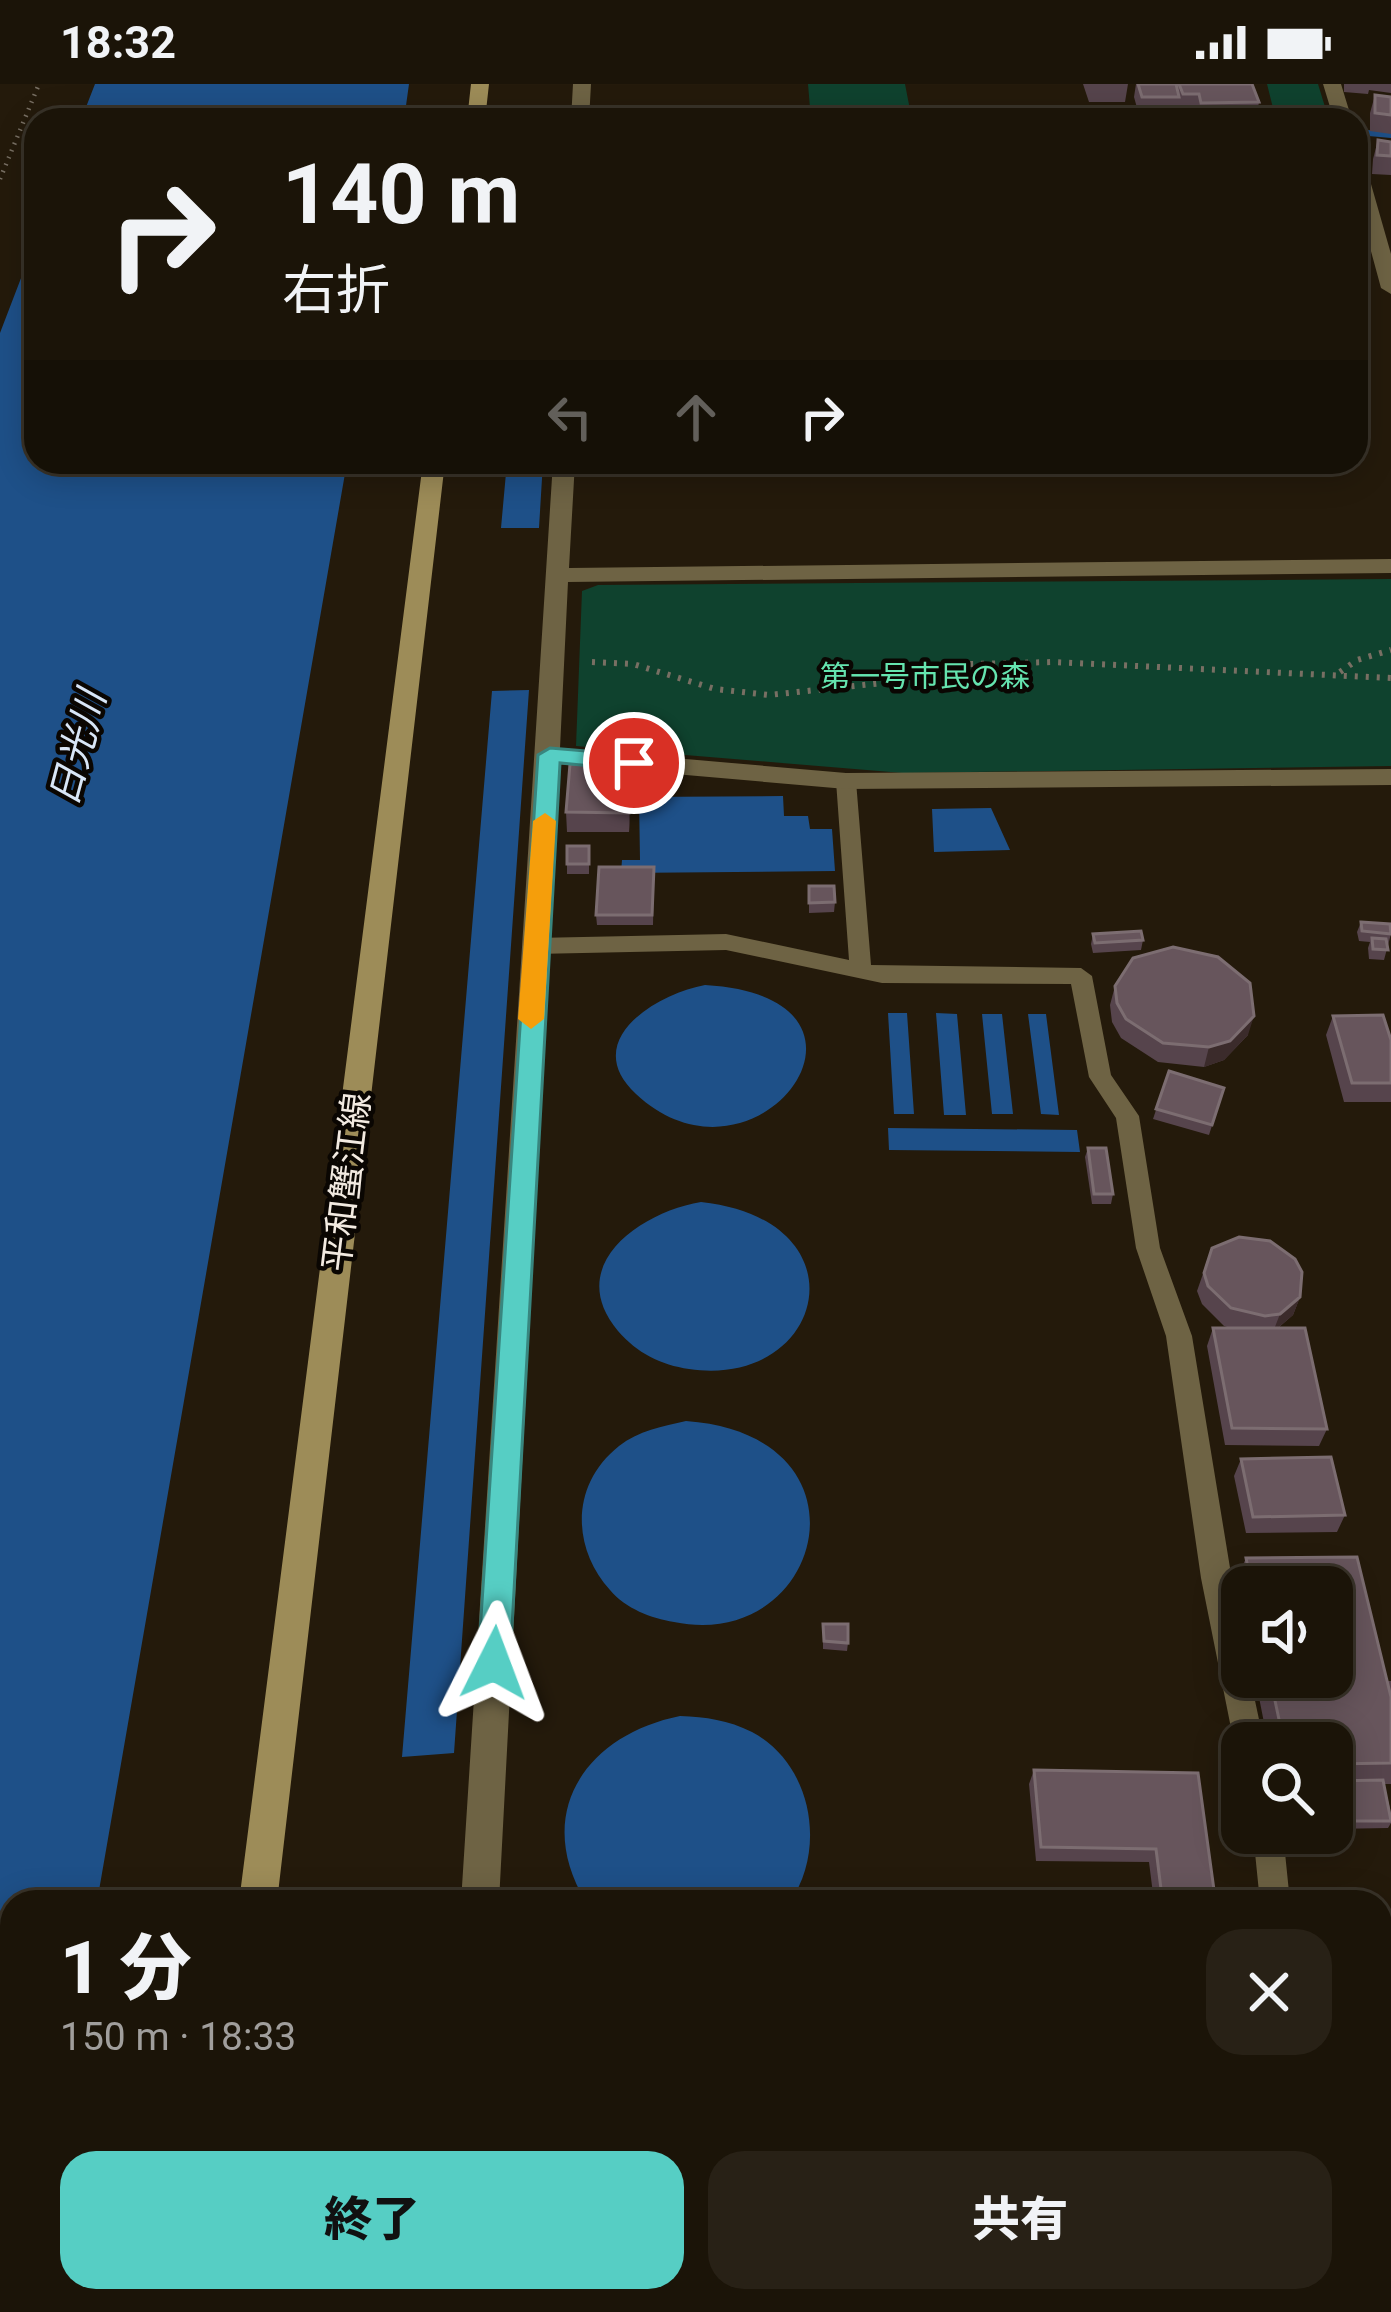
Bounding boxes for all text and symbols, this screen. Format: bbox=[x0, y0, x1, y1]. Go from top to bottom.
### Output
text: 18:32 bbox=[60, 16, 176, 69]
text: 140 m bbox=[282, 145, 520, 244]
icon: right bbox=[84, 156, 240, 312]
text: 右折 bbox=[282, 259, 390, 322]
icon: left bbox=[537, 384, 603, 450]
icon: ahead bbox=[663, 384, 729, 450]
icon: right bbox=[789, 384, 855, 450]
park label: 第一号市民の森 bbox=[820, 659, 1030, 694]
water label: 日光川 bbox=[41, 682, 116, 811]
pin bbox=[583, 712, 685, 814]
icon: arrive bbox=[601, 730, 667, 796]
street label: 平和蟹江線 bbox=[315, 1090, 379, 1274]
map controls bbox=[1221, 1566, 1353, 1854]
button: sound bbox=[1221, 1566, 1353, 1698]
position arrow bbox=[431, 1600, 557, 1726]
button: search bbox=[1221, 1722, 1353, 1854]
text: 1 分 bbox=[60, 1926, 191, 2011]
button: close bbox=[1206, 1929, 1332, 2055]
text: 150 m · 18:33 bbox=[60, 2014, 296, 2060]
button: 終了 bbox=[60, 2151, 684, 2289]
button: 共有 bbox=[708, 2151, 1332, 2289]

